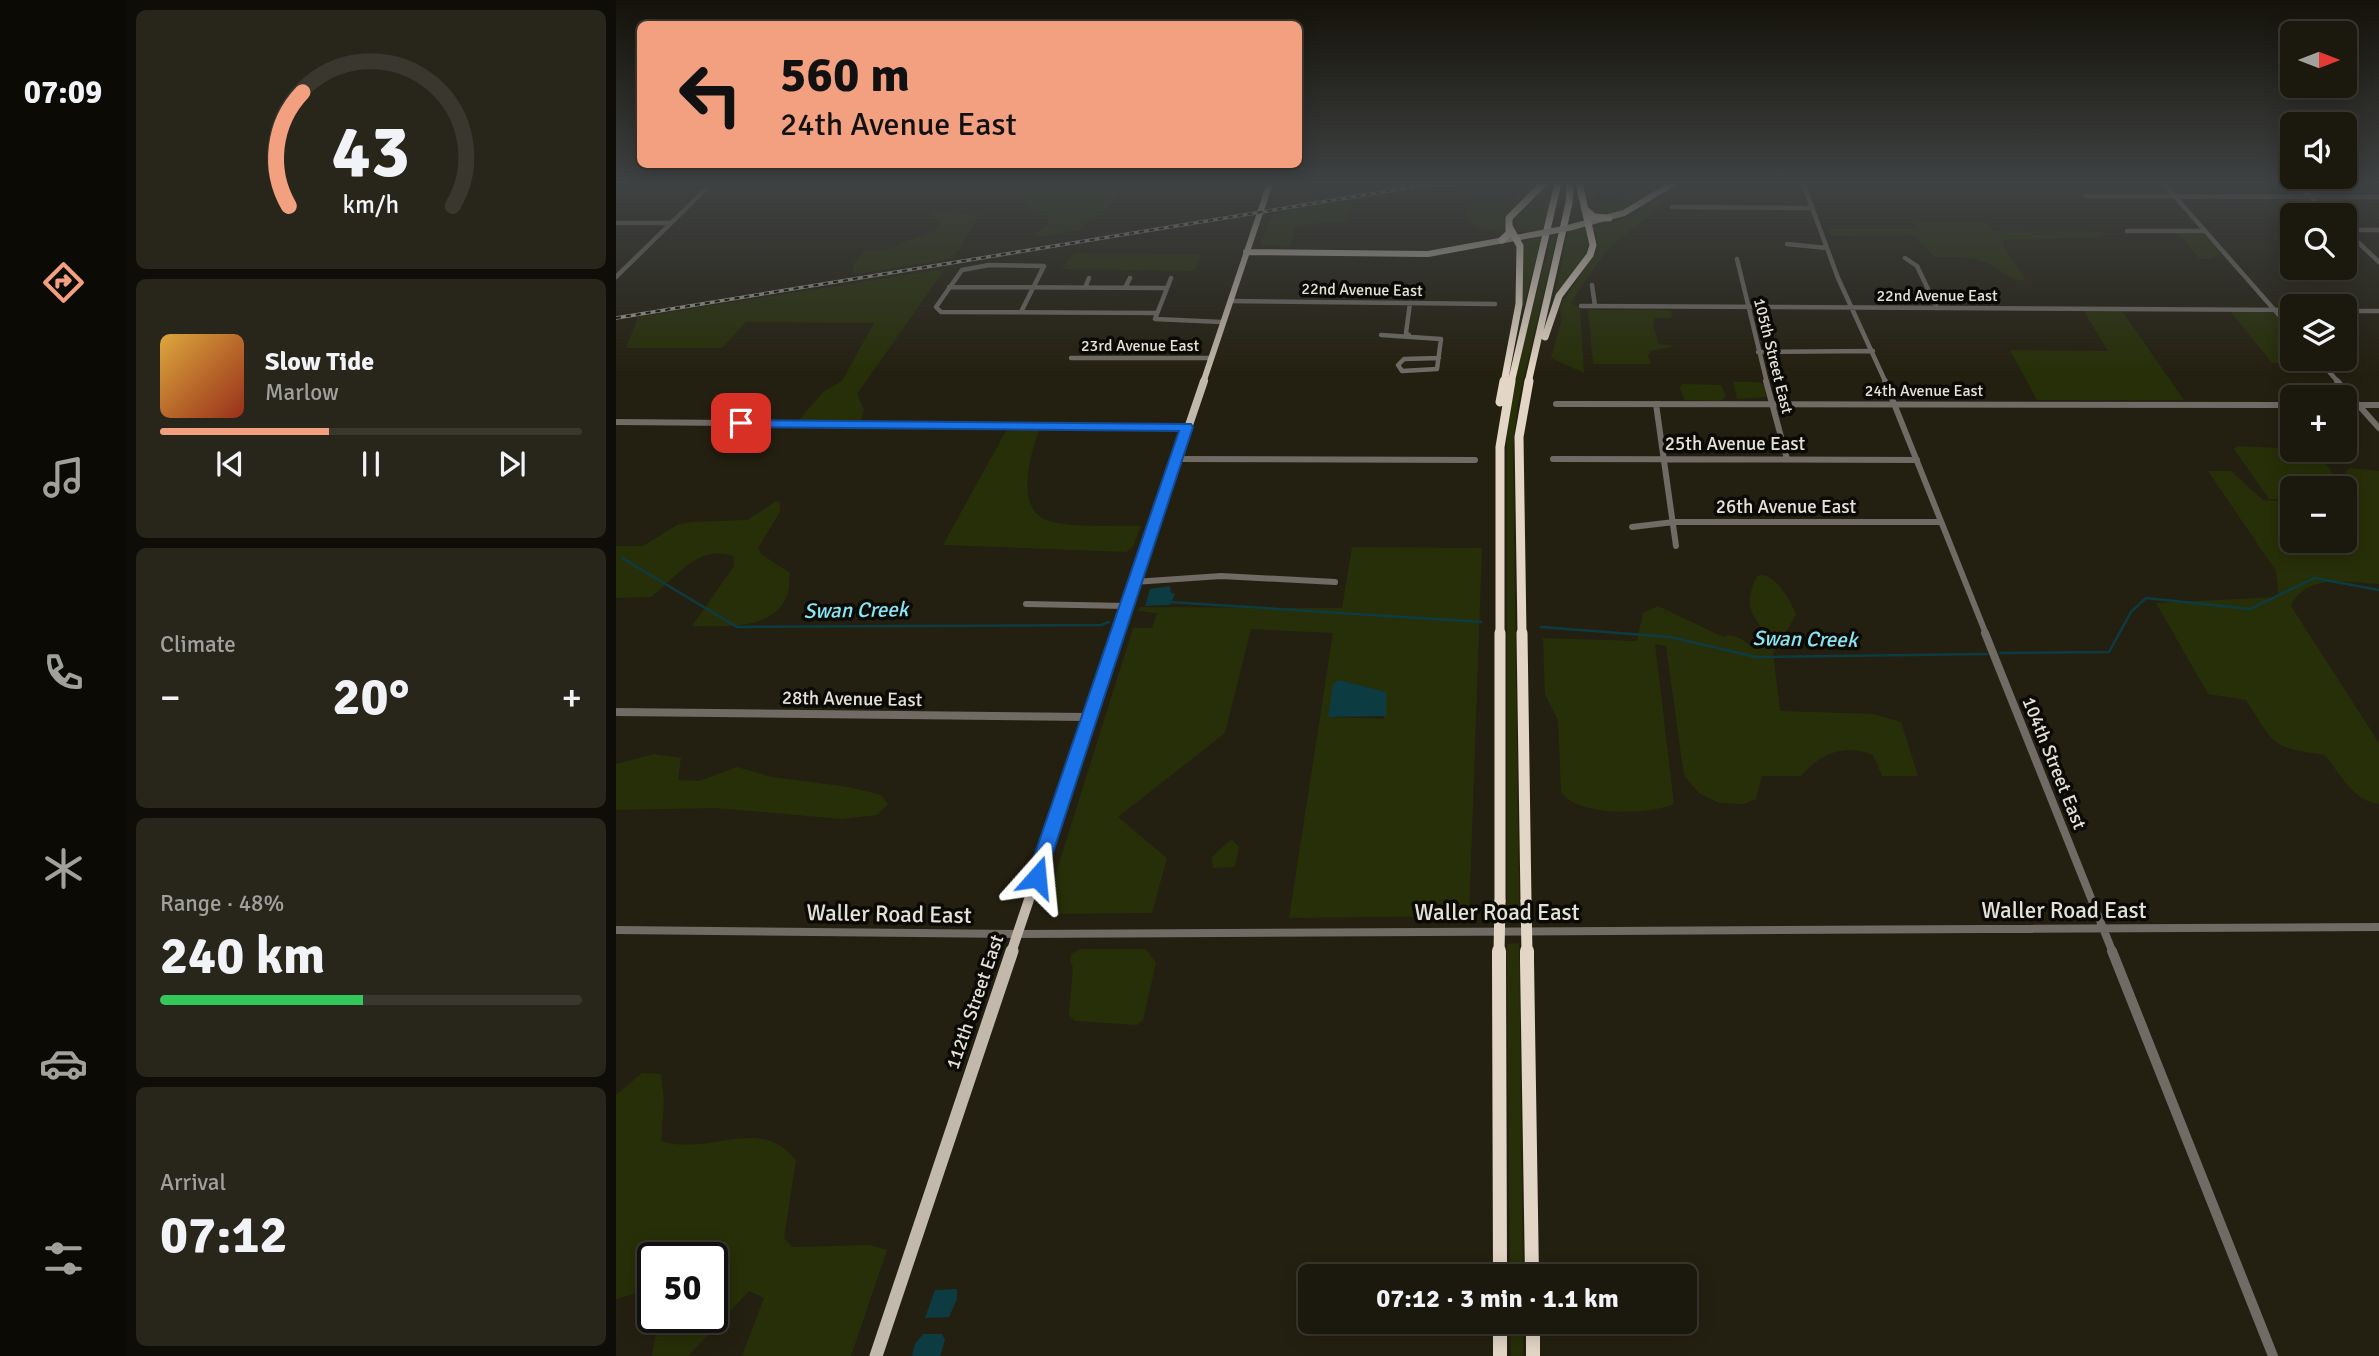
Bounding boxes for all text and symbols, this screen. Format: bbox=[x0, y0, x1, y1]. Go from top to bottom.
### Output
north arrow bbox=[2280, 21, 2357, 98]
map controls bbox=[2280, 21, 2357, 553]
text: 560 m bbox=[780, 45, 910, 105]
icon: left bbox=[665, 49, 756, 140]
text: 07:09 bbox=[24, 73, 102, 112]
text: 24th Avenue East bbox=[780, 105, 1017, 144]
text: 43 bbox=[332, 108, 410, 197]
button: sound bbox=[2280, 112, 2357, 189]
text: km/h bbox=[343, 188, 399, 219]
button: search bbox=[2280, 203, 2357, 280]
icon: directions bbox=[39, 258, 88, 307]
street label: 22nd Avenue East bbox=[1301, 279, 1423, 301]
street label: 22nd Avenue East bbox=[1876, 286, 1998, 306]
button: layers bbox=[2280, 294, 2357, 371]
street label: 105th Street East bbox=[1749, 296, 1797, 416]
street label: 23rd Avenue East bbox=[1081, 336, 1200, 356]
text: Slow Tide bbox=[265, 346, 374, 378]
text: Marlow bbox=[265, 378, 339, 407]
street label: 24th Avenue East bbox=[1865, 381, 1984, 401]
button: + bbox=[2280, 385, 2357, 462]
pin bbox=[711, 393, 771, 453]
icon: arrive bbox=[722, 404, 760, 442]
street label: 25th Avenue East bbox=[1665, 432, 1806, 456]
icon: previous bbox=[211, 445, 249, 483]
icon: pause bbox=[352, 445, 390, 483]
icon: next bbox=[493, 445, 531, 483]
icon: music bbox=[39, 453, 88, 502]
button: − bbox=[2280, 476, 2357, 553]
street label: 26th Avenue East bbox=[1716, 495, 1857, 519]
water label: Swan Creek bbox=[803, 596, 911, 624]
water label: Swan Creek bbox=[1752, 625, 1860, 653]
text: Climate bbox=[160, 630, 236, 659]
icon: phone bbox=[39, 648, 88, 697]
text: 20° bbox=[333, 665, 409, 729]
text: − bbox=[160, 674, 181, 721]
text: + bbox=[561, 674, 582, 721]
street label: 28th Avenue East bbox=[782, 686, 923, 712]
street label: 104th Street East bbox=[2016, 693, 2092, 833]
position arrow bbox=[1000, 840, 1074, 914]
icon: climate bbox=[39, 844, 88, 893]
text: Range · 48% bbox=[160, 889, 284, 918]
street label: Waller Road East bbox=[1981, 896, 2147, 925]
street label: Waller Road East bbox=[806, 898, 972, 930]
street label: Waller Road East bbox=[1414, 898, 1580, 927]
text: 240 km bbox=[160, 924, 325, 988]
street label: 112th Street East bbox=[941, 931, 1009, 1072]
icon: car bbox=[39, 1039, 88, 1088]
text: Arrival bbox=[160, 1168, 226, 1197]
text: 07:12 bbox=[160, 1203, 288, 1267]
icon: filters bbox=[39, 1234, 88, 1283]
speed limit sign: 50 bbox=[637, 1242, 728, 1333]
text: 07:12 · 3 min · 1.1 km bbox=[1376, 1283, 1619, 1315]

